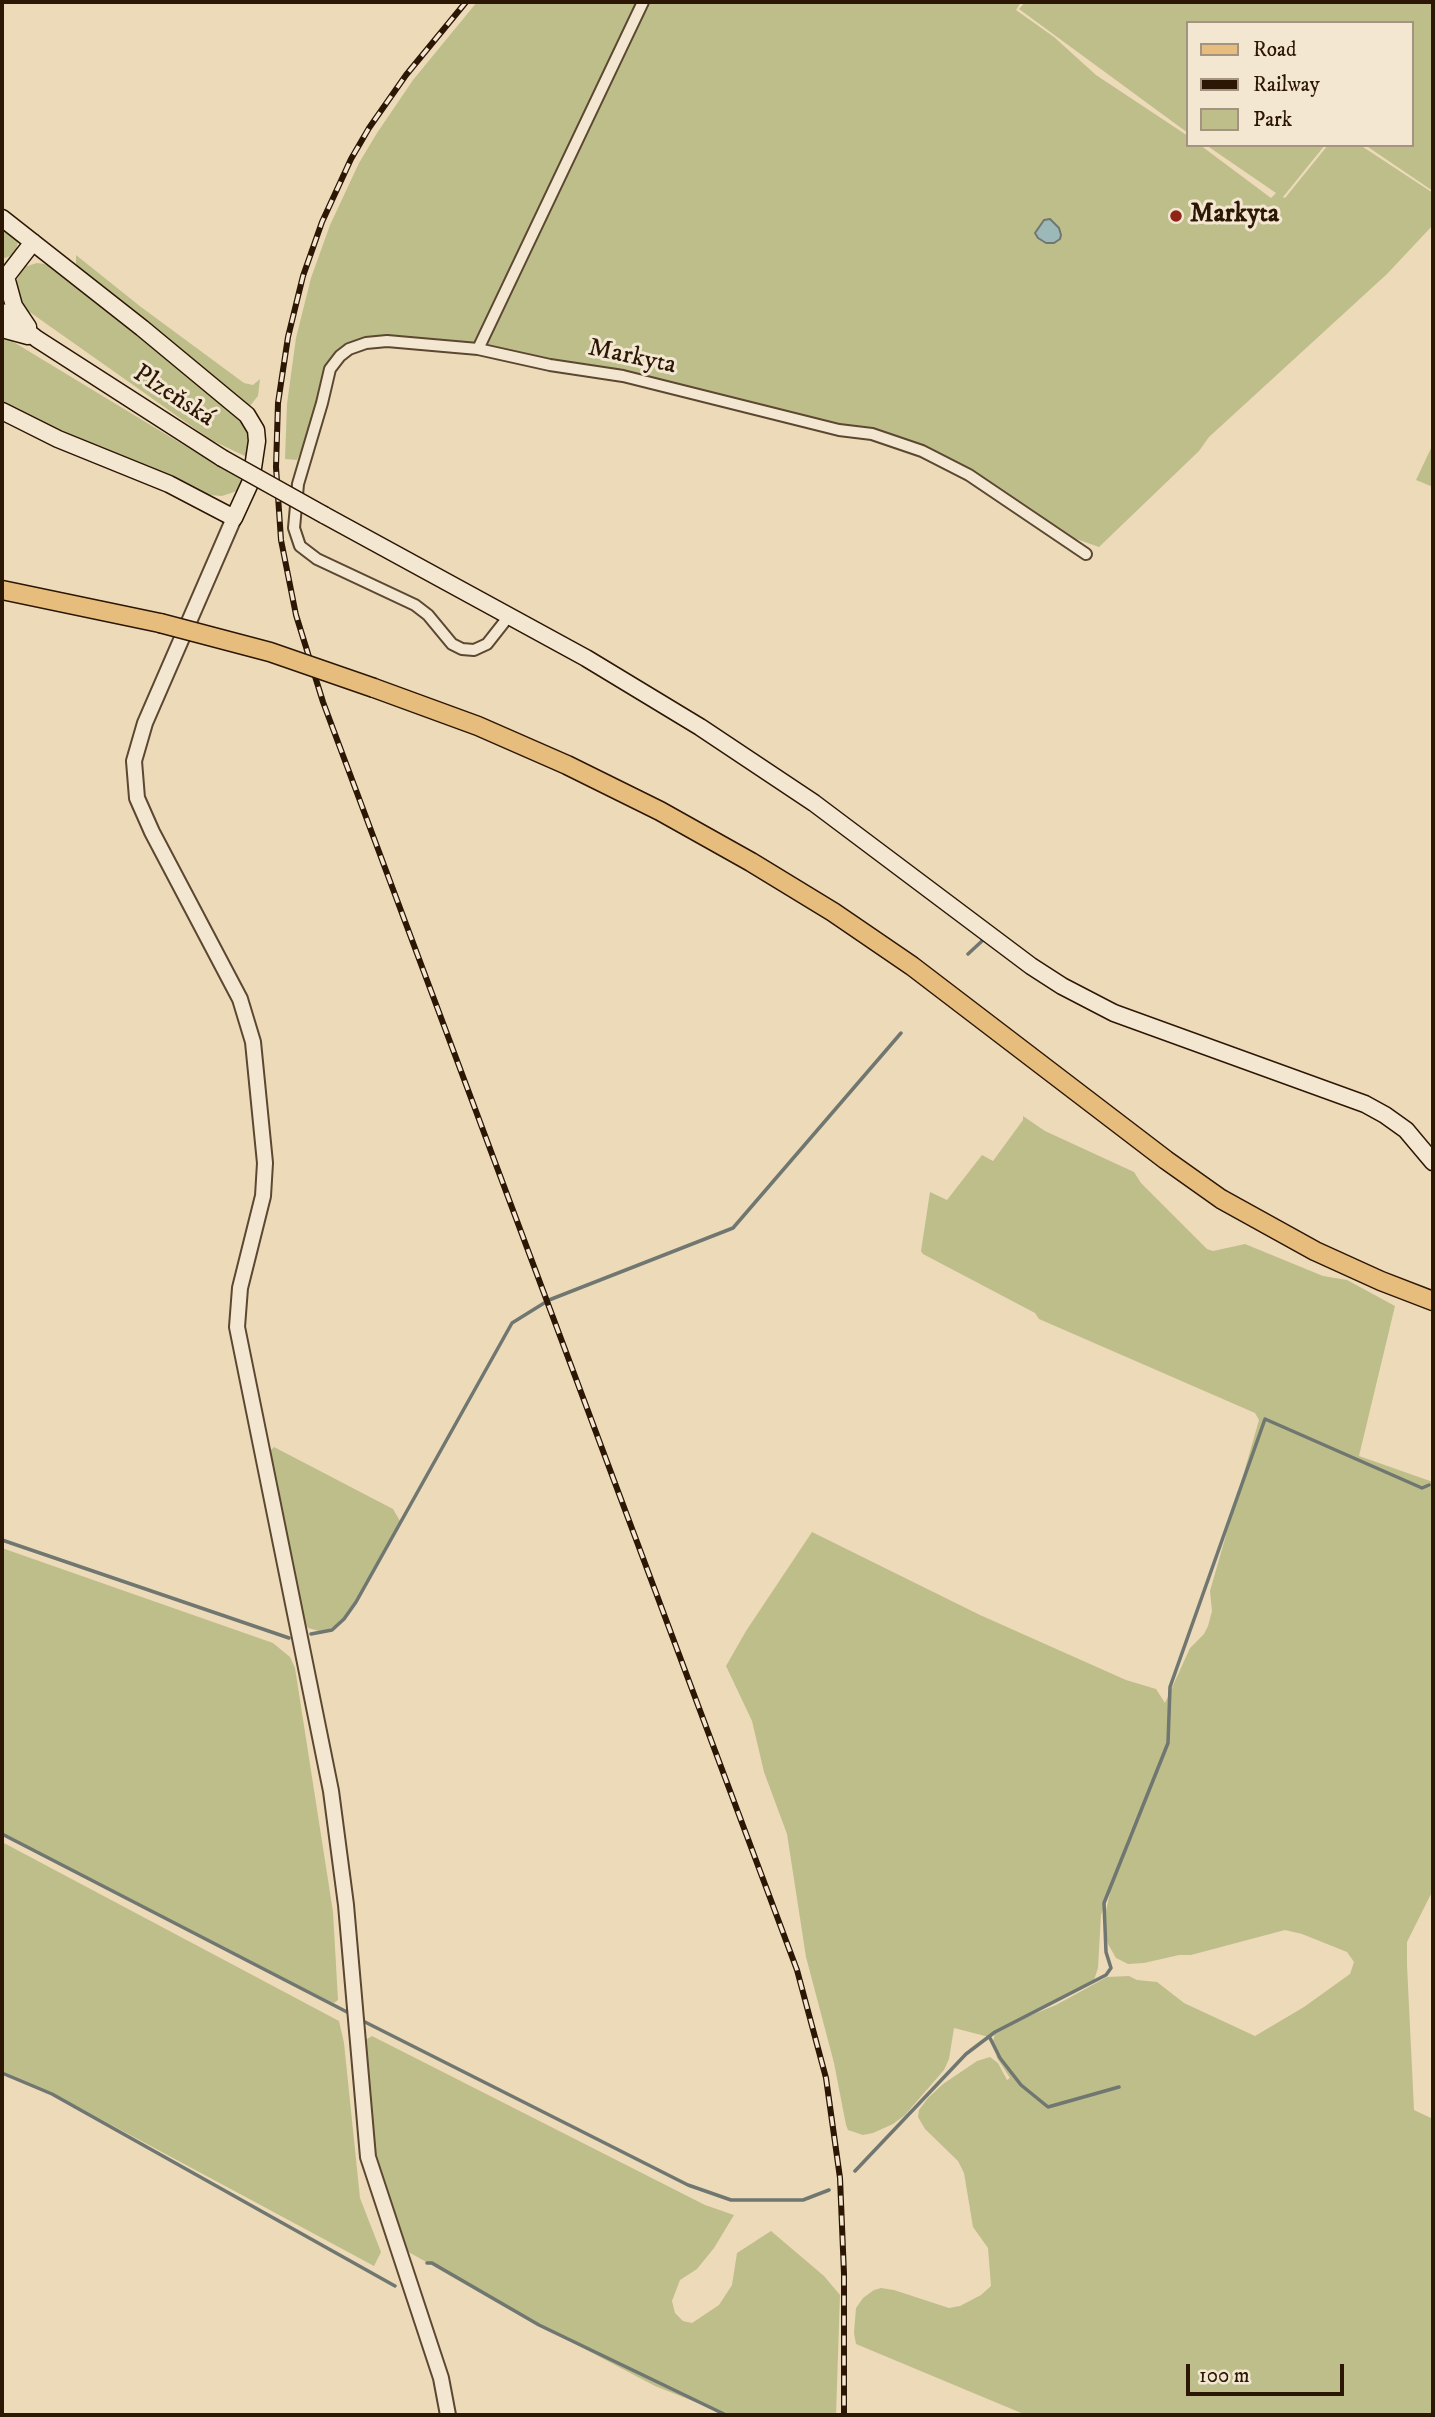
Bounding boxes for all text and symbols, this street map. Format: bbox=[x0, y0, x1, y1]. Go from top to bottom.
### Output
legend bbox=[1186, 21, 1414, 147]
text: Road bbox=[1253, 37, 1297, 63]
text: Railway bbox=[1253, 72, 1320, 98]
text: Park bbox=[1253, 107, 1292, 133]
place label: Markyta bbox=[1190, 200, 1279, 232]
marker: Markyta bbox=[1168, 208, 1184, 224]
street label: Markyta bbox=[585, 333, 679, 383]
street label: Plzeňská bbox=[126, 359, 220, 435]
scale bar bbox=[1190, 2350, 1348, 2394]
text: 100 m bbox=[1199, 2363, 1250, 2389]

